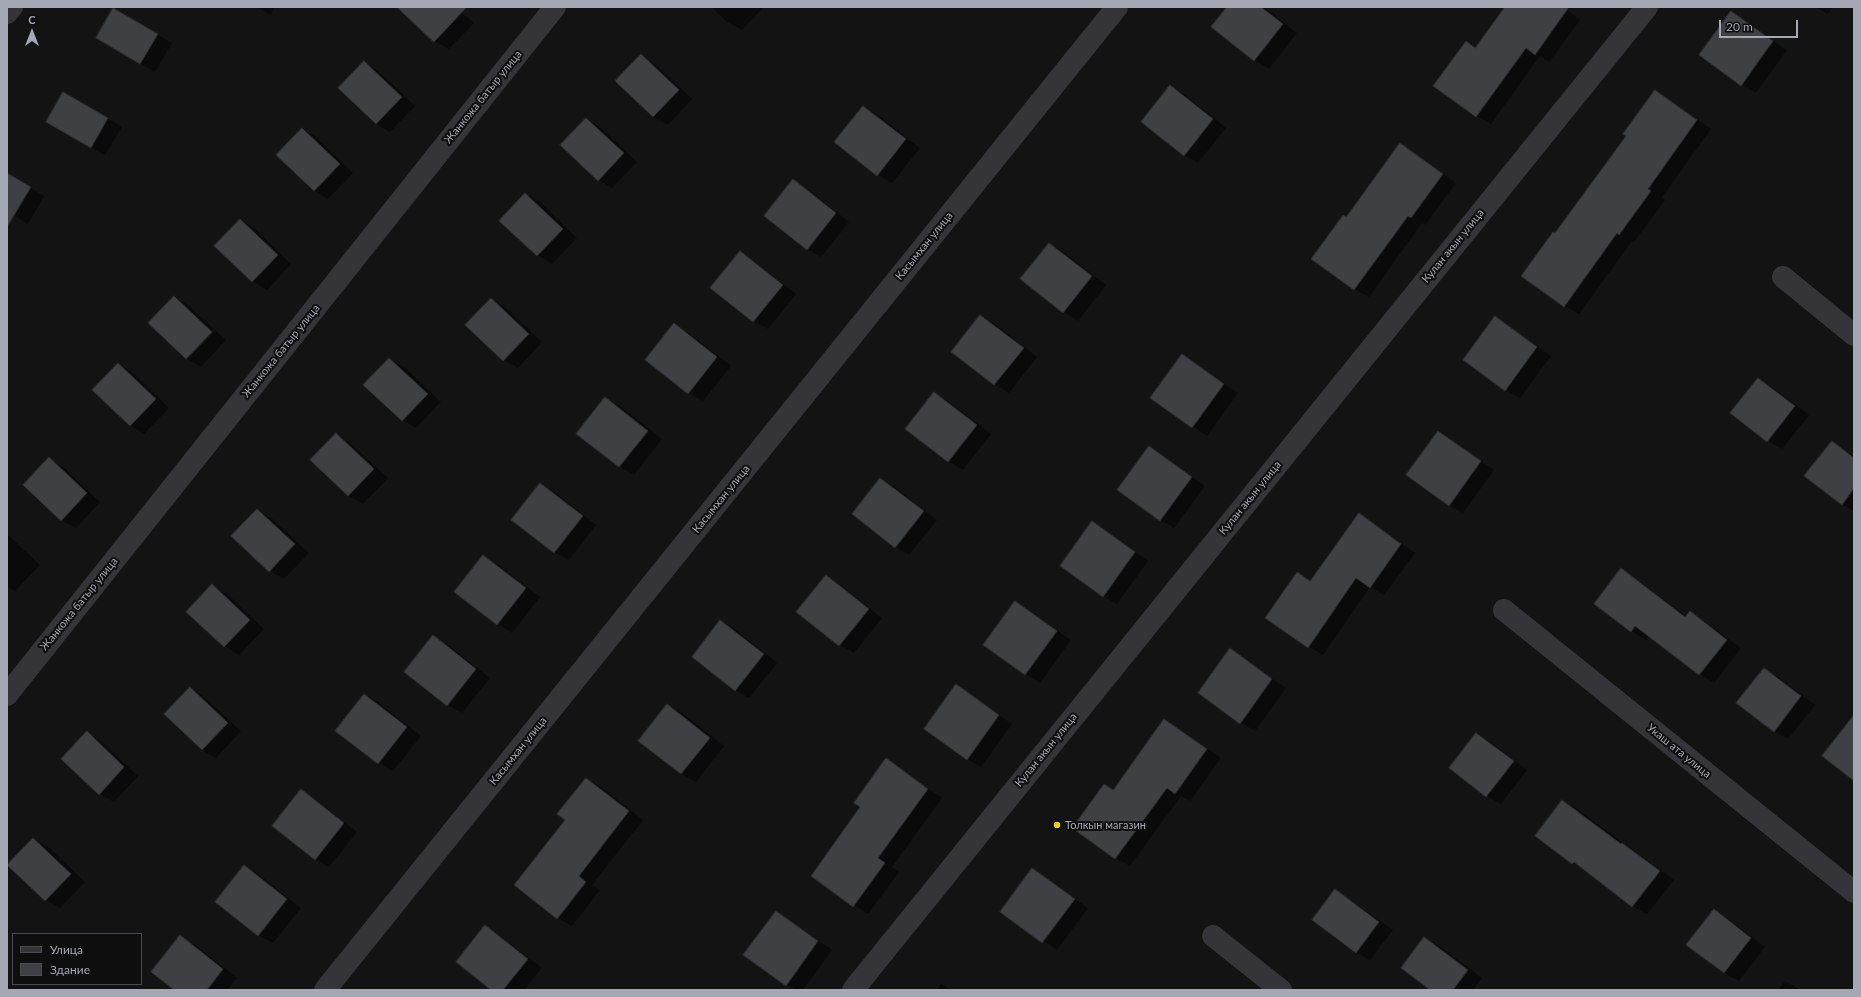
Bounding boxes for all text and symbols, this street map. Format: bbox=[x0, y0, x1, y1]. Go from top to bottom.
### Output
north arrow bbox=[12, 12, 52, 52]
scale bar bbox=[1721, 12, 1800, 38]
text: С bbox=[28, 13, 36, 26]
text: 20 m bbox=[1726, 19, 1753, 34]
street label: Жанкожа батыр улица bbox=[441, 48, 525, 146]
street label: Кулан акын улица bbox=[1419, 206, 1487, 286]
street label: Касымхан улица bbox=[893, 209, 955, 283]
street label: Жанкожа батыр улица bbox=[239, 302, 323, 400]
street label: Кулан акын улица bbox=[1216, 458, 1284, 538]
street label: Касымхан улица bbox=[690, 462, 752, 536]
street label: Жанкожа батыр улица bbox=[37, 555, 121, 653]
street label: Кулан акын улица bbox=[1012, 710, 1080, 790]
street label: Касымхан улица bbox=[487, 714, 549, 788]
street label: Укаш ата улица bbox=[1644, 721, 1714, 781]
place label: Толкын магазин bbox=[1065, 818, 1146, 832]
marker: Толкын магазин bbox=[1052, 820, 1062, 830]
legend bbox=[12, 933, 142, 985]
text: Улица bbox=[50, 942, 83, 957]
text: Здание bbox=[50, 962, 90, 977]

